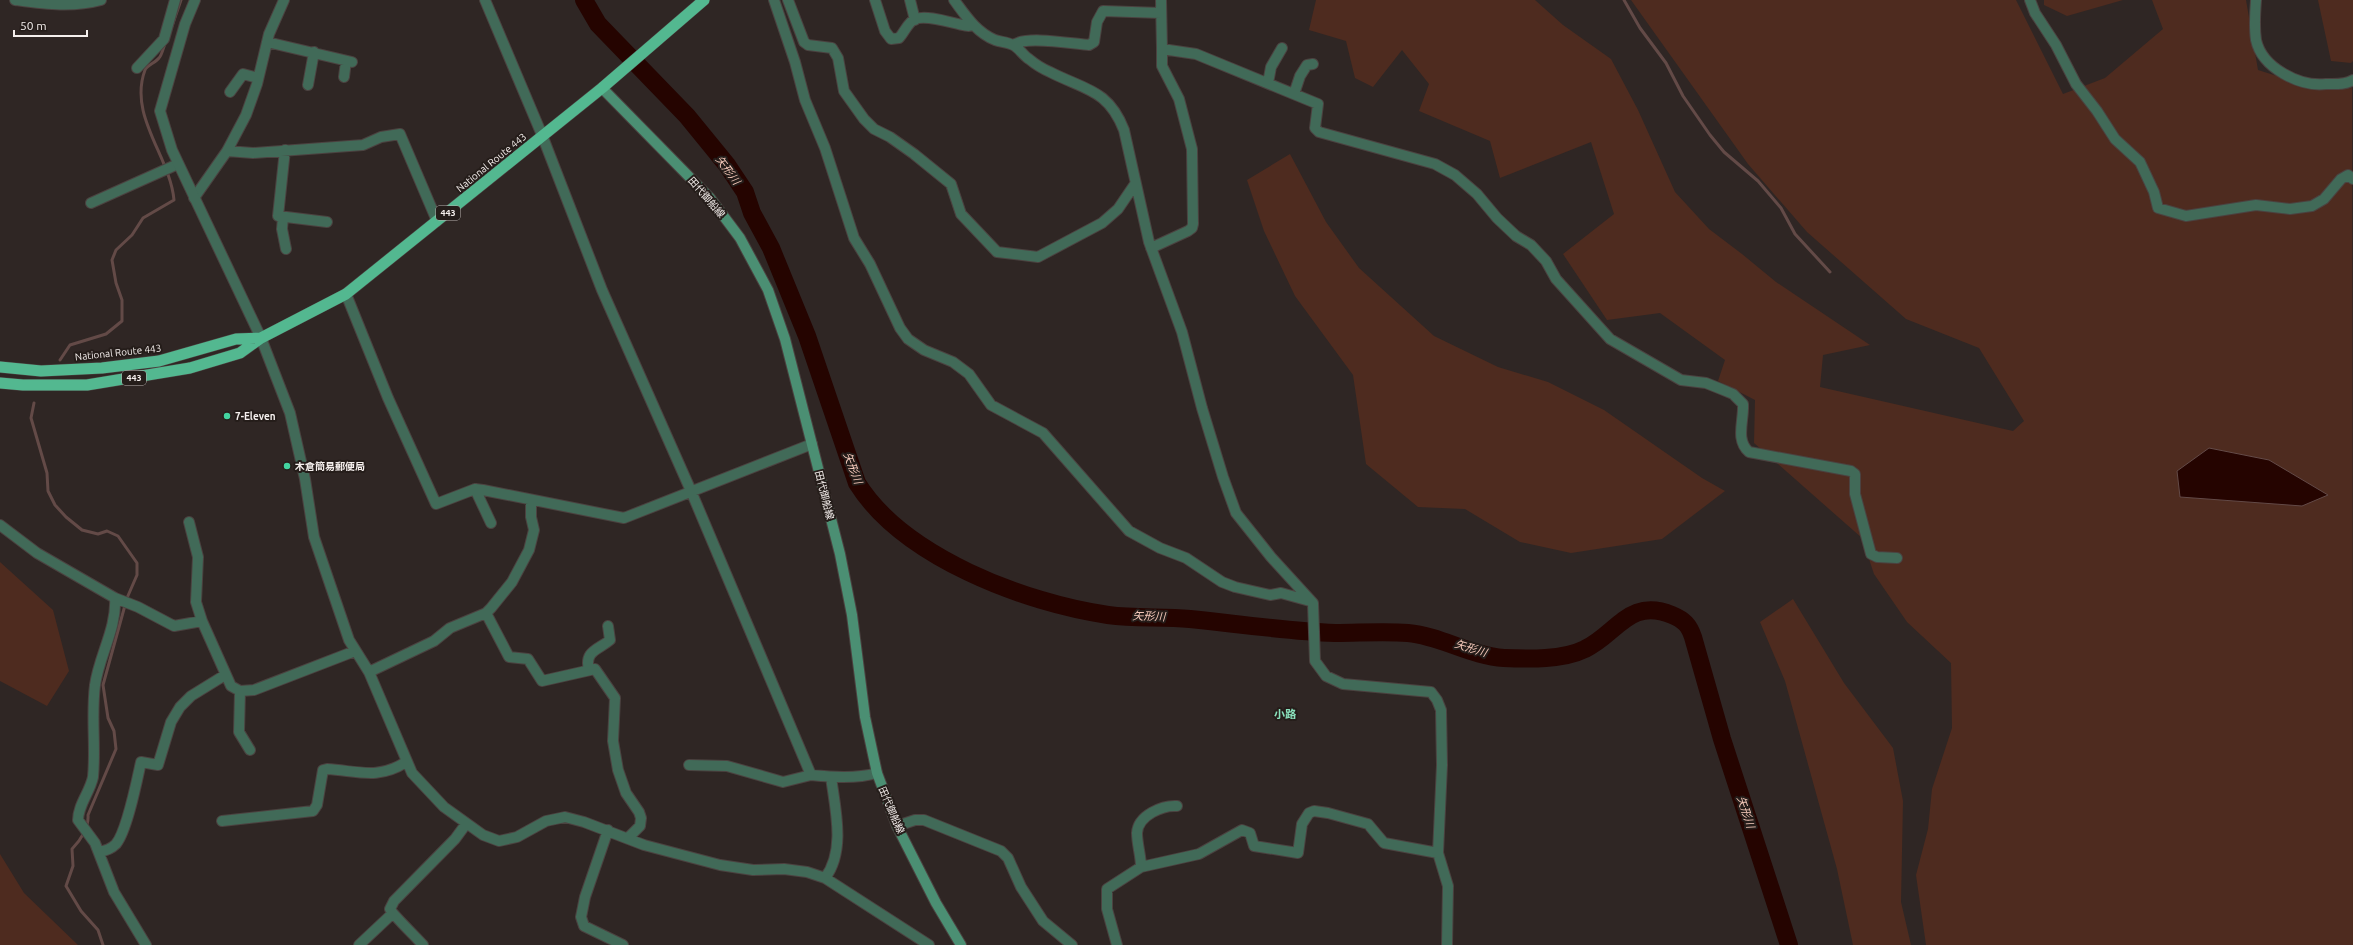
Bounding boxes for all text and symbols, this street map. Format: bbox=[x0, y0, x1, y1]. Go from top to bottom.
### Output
scale bar bbox=[14, 12, 87, 38]
text: 50 m bbox=[20, 19, 47, 32]
street label: National Route 443 bbox=[454, 131, 528, 194]
water label: 矢形川 bbox=[713, 153, 743, 188]
street label: 田代御船線 bbox=[686, 175, 727, 220]
road number: 443 bbox=[436, 206, 460, 220]
street label: National Route 443 bbox=[74, 342, 162, 362]
road number: 443 bbox=[122, 371, 146, 385]
marker: 7-Eleven bbox=[222, 411, 232, 421]
place label: 7-Eleven bbox=[235, 411, 276, 422]
water label: 矢形川 bbox=[841, 450, 865, 486]
marker: 木倉簡易郵便局 bbox=[282, 461, 292, 471]
place label: 木倉簡易郵便局 bbox=[294, 461, 365, 472]
street label: 田代御船線 bbox=[813, 470, 836, 521]
water label: 矢形川 bbox=[1132, 609, 1167, 623]
water label: 矢形川 bbox=[1453, 637, 1489, 659]
district label: 小路 bbox=[1274, 708, 1297, 720]
street label: 田代御船線 bbox=[877, 785, 906, 835]
water label: 矢形川 bbox=[1735, 794, 1757, 830]

